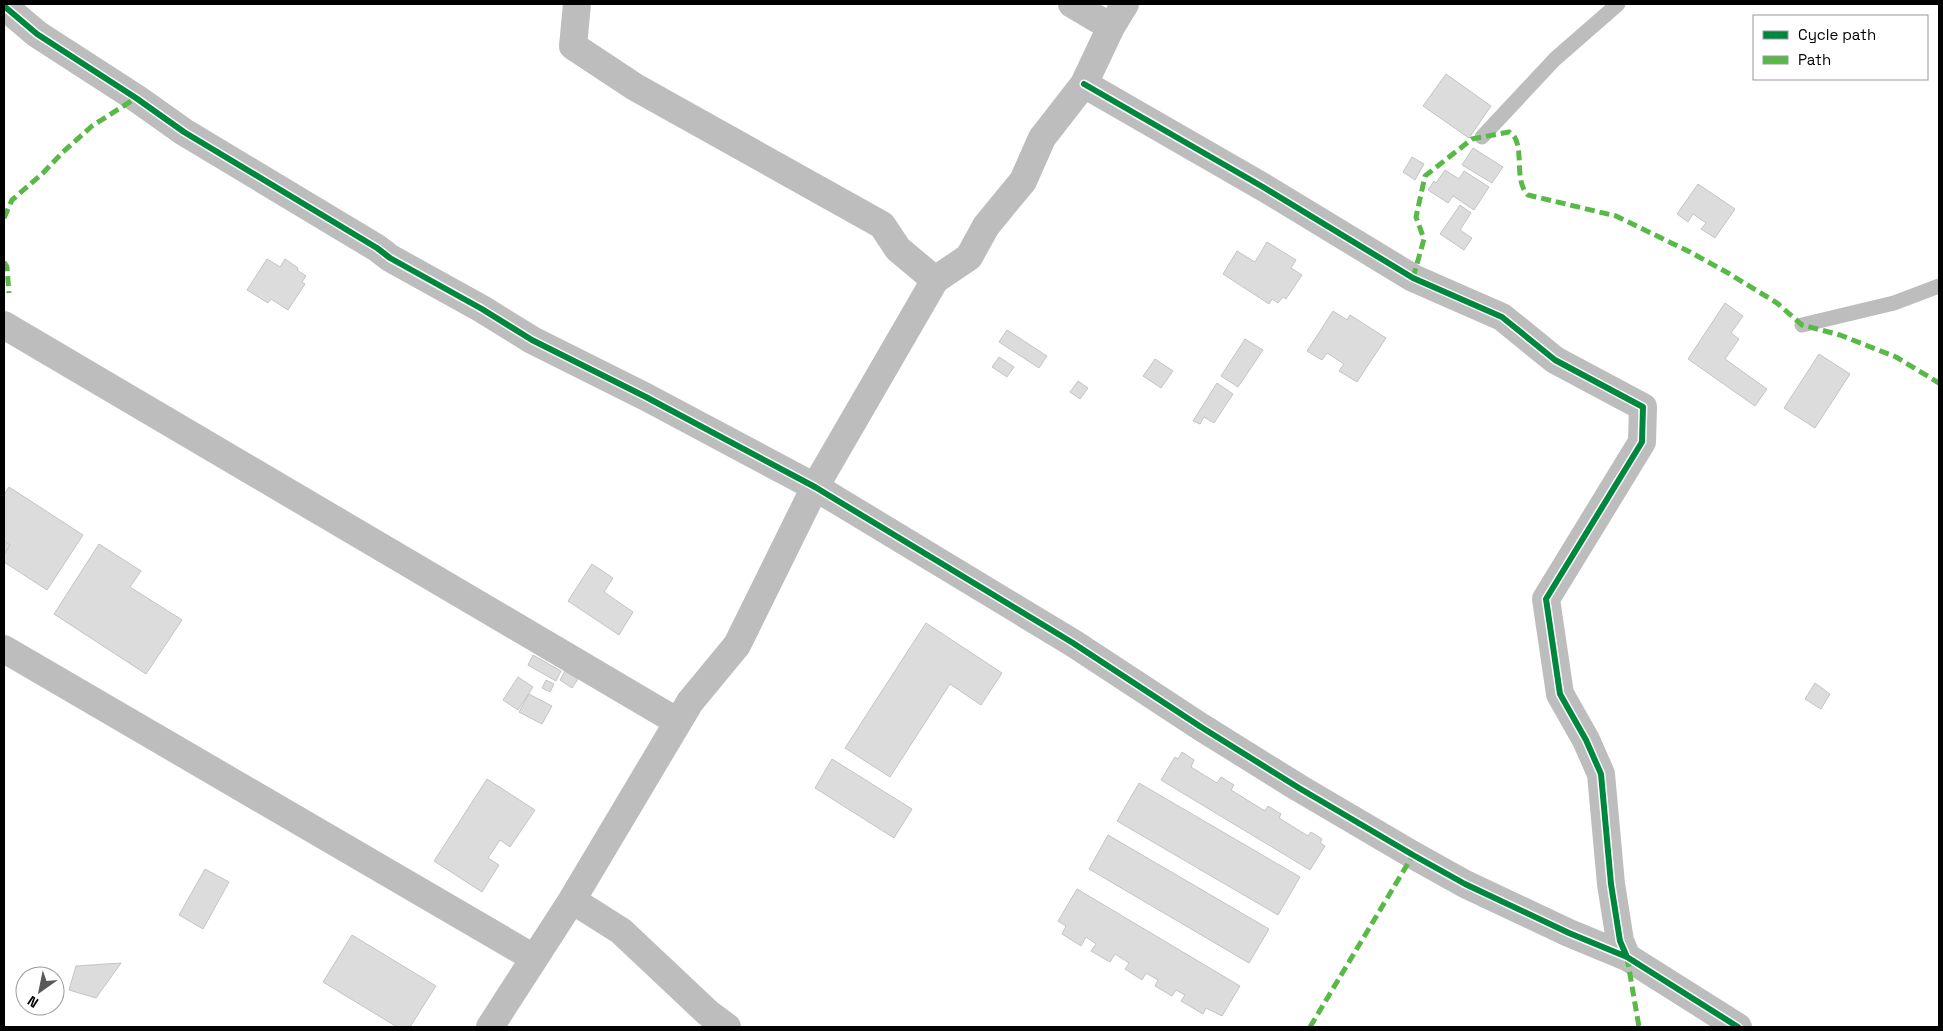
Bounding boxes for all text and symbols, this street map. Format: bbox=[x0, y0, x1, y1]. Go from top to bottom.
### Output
legend bbox=[1753, 15, 1928, 80]
text: Cycle path bbox=[1798, 25, 1876, 44]
text: Path bbox=[1798, 50, 1831, 69]
north arrow bbox=[15, 966, 65, 1016]
text: N bbox=[24, 992, 42, 1012]

